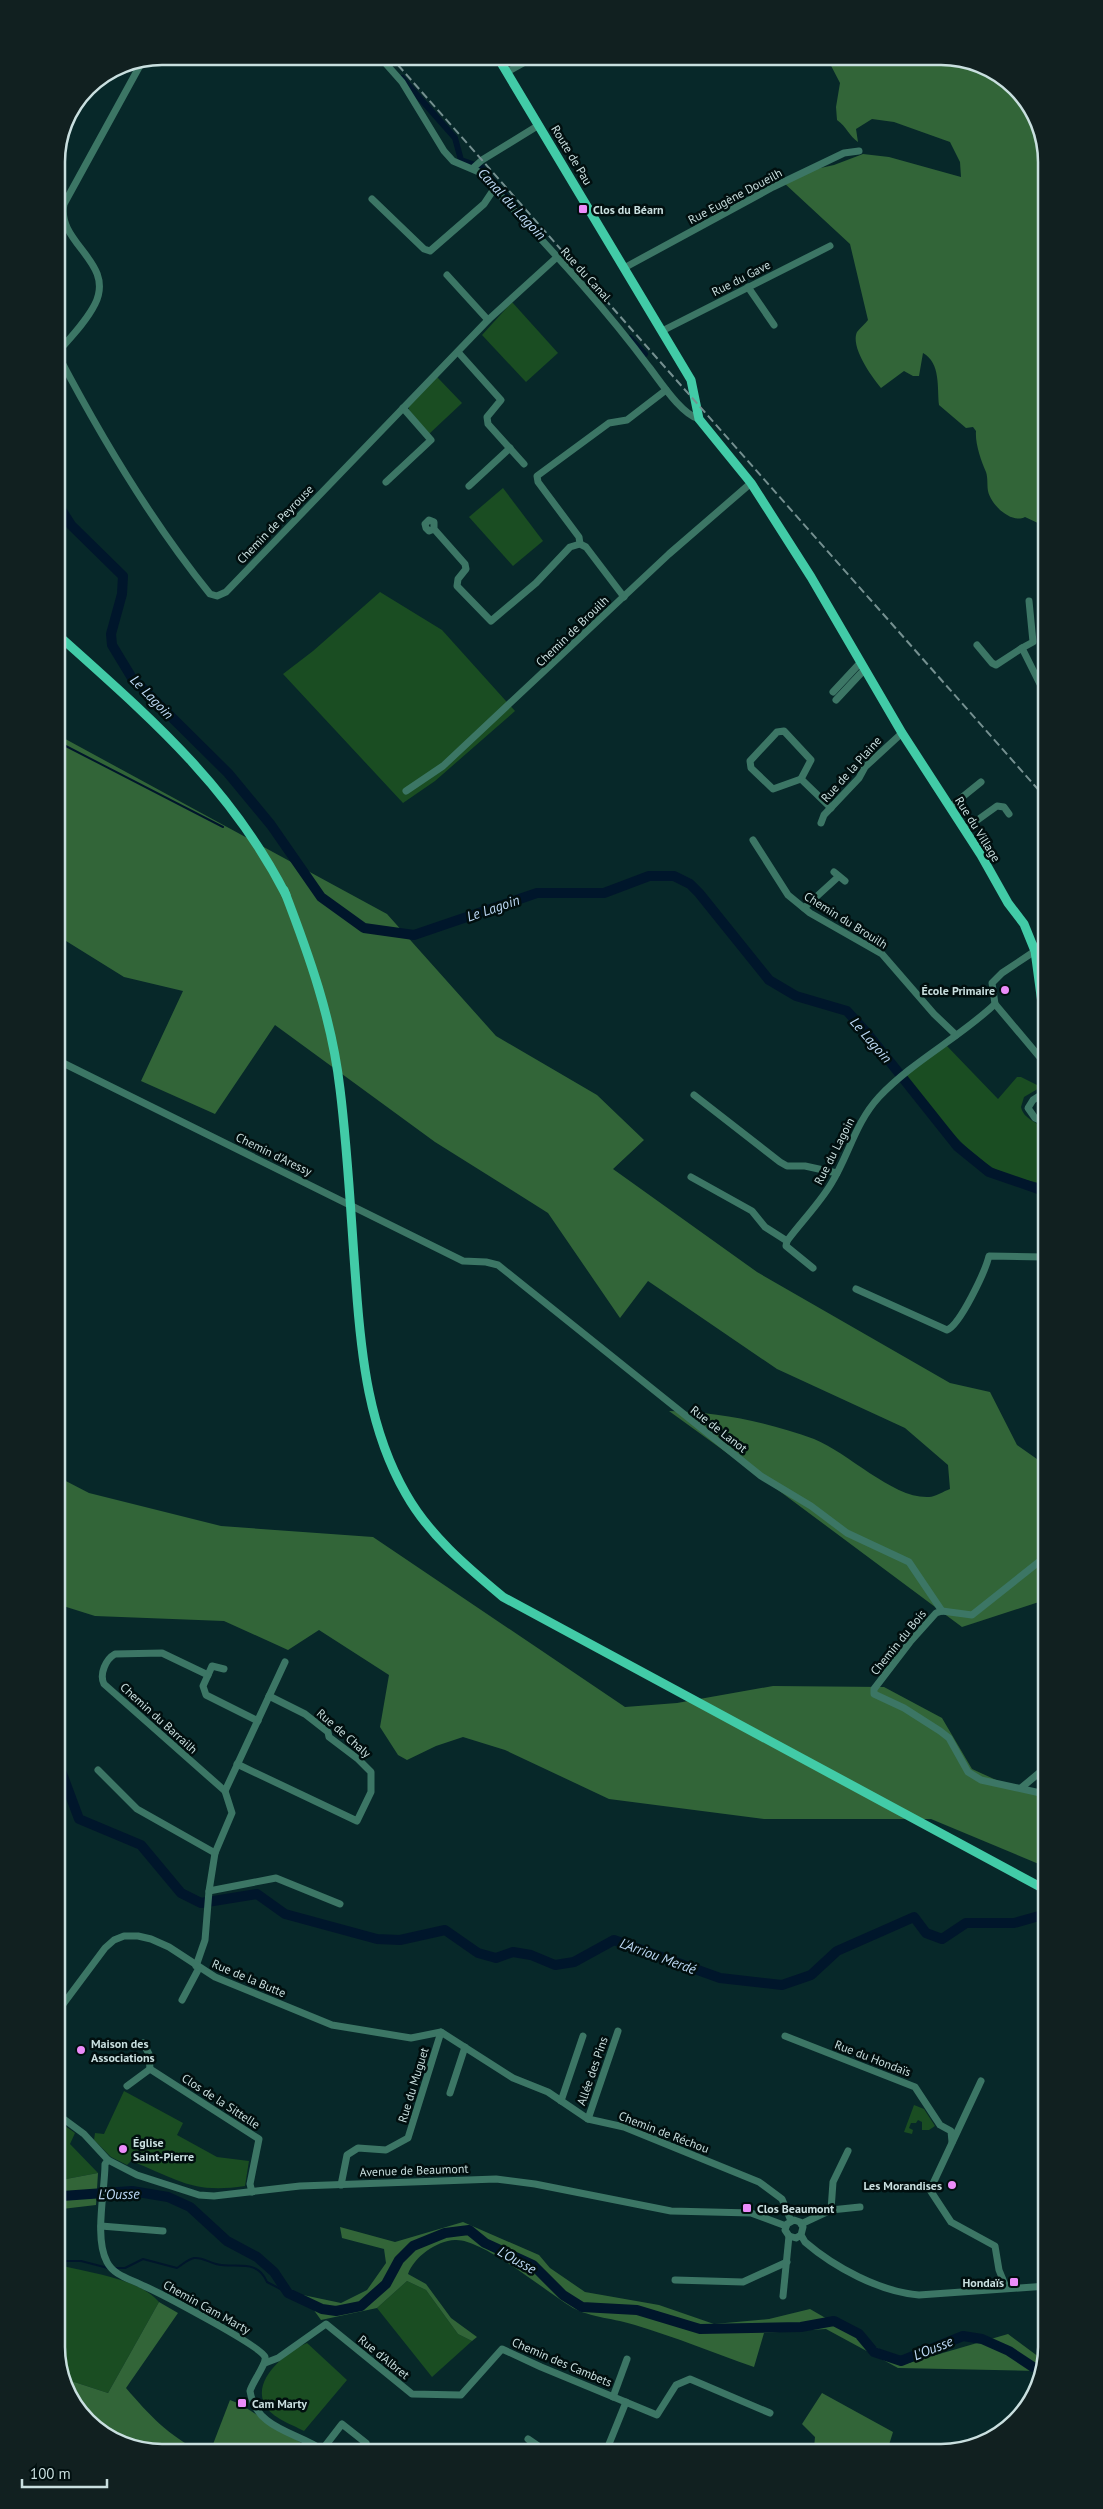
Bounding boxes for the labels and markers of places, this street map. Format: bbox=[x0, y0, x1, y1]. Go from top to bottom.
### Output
place label: Clos du Béarn bbox=[593, 202, 664, 217]
marker: Clos du Béarn bbox=[577, 203, 589, 215]
place label: École Primaire bbox=[922, 983, 995, 998]
marker: École Primaire bbox=[999, 984, 1011, 996]
place label: Maison des Associations bbox=[91, 2036, 155, 2065]
marker: Maison des Associations bbox=[75, 2044, 87, 2056]
place label: Église Saint-Pierre bbox=[133, 2135, 194, 2164]
marker: Église Saint-Pierre bbox=[117, 2143, 129, 2155]
place label: Les Morandises bbox=[863, 2178, 942, 2193]
marker: Les Morandises bbox=[946, 2179, 958, 2191]
place label: Clos Beaumont bbox=[757, 2201, 835, 2216]
marker: Clos Beaumont bbox=[741, 2202, 753, 2214]
place label: Hondaïs bbox=[962, 2275, 1004, 2290]
marker: Hondaïs bbox=[1008, 2276, 1020, 2288]
place label: Cam Marty bbox=[252, 2396, 307, 2411]
marker: Cam Marty bbox=[236, 2397, 248, 2409]

